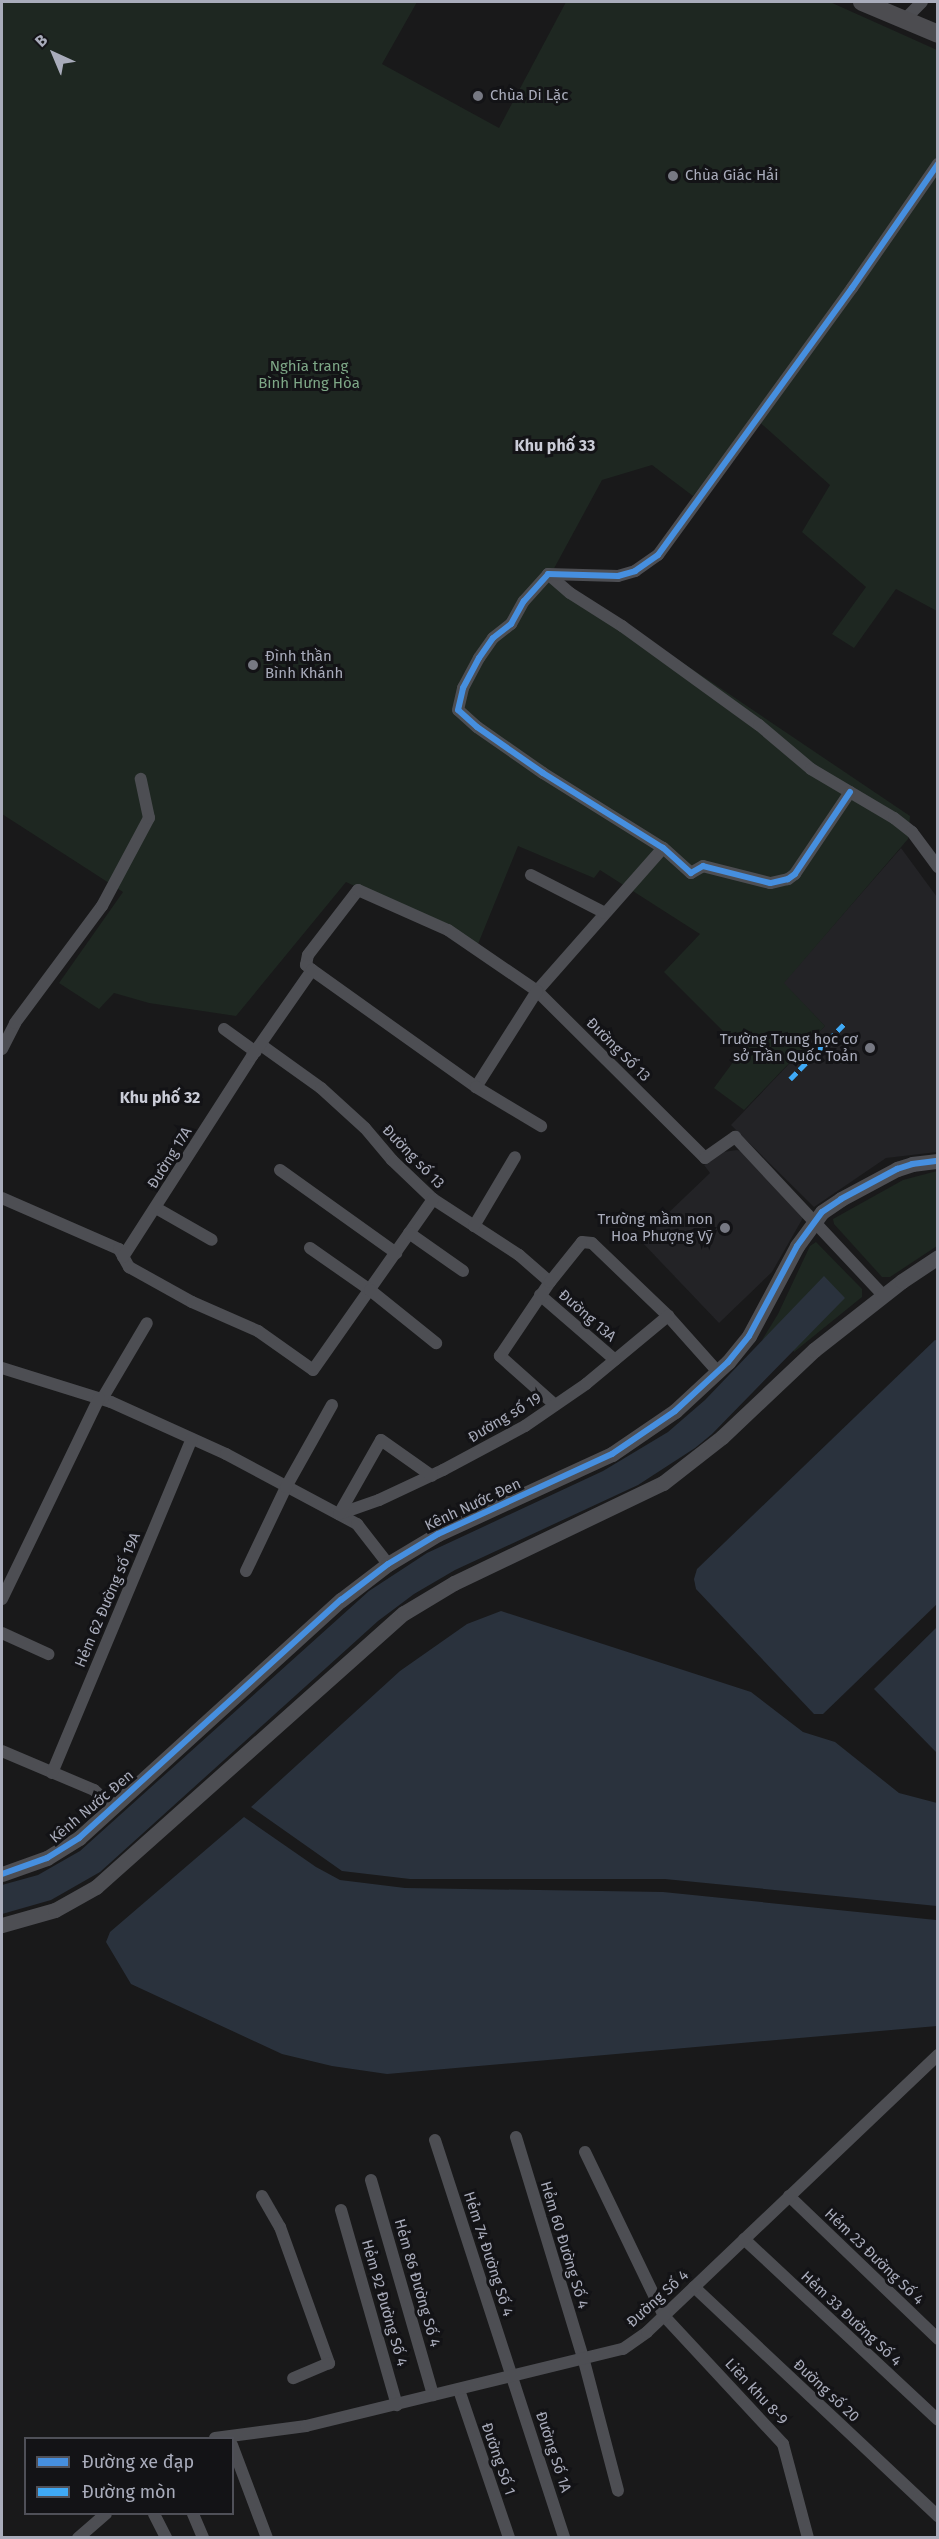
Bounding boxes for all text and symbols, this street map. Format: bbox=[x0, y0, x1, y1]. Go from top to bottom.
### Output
north arrow bbox=[24, 24, 84, 84]
text: B bbox=[31, 30, 51, 51]
place label: Chùa Di Lặc bbox=[490, 87, 568, 105]
marker: Chùa Di Lặc bbox=[471, 89, 485, 103]
place label: Chùa Giác Hải bbox=[685, 167, 778, 185]
marker: Chùa Giác Hải bbox=[666, 169, 680, 183]
park label: Nghĩa trang Bình Hưng Hòa bbox=[258, 357, 360, 392]
district label: Khu phố 33 bbox=[515, 436, 595, 456]
place label: Đình thần Bình Khánh bbox=[265, 647, 343, 682]
marker: Đình thần Bình Khánh bbox=[246, 658, 260, 672]
street label: Đường Số 13 bbox=[582, 1014, 654, 1086]
place label: Trường Trung học cơ sở Trần Quốc Toản bbox=[720, 1030, 858, 1065]
marker: Trường Trung học cơ sở Trần Quốc Toản bbox=[863, 1041, 877, 1055]
district label: Khu phố 32 bbox=[120, 1088, 200, 1108]
street label: Đường số 13 bbox=[378, 1121, 448, 1193]
street label: Đường 17A bbox=[144, 1124, 196, 1192]
place label: Trường mầm non Hoa Phượng Vỹ bbox=[598, 1210, 713, 1245]
marker: Trường mầm non Hoa Phượng Vỹ bbox=[718, 1221, 732, 1235]
street label: Đường 13A bbox=[554, 1286, 620, 1346]
street label: Đường số 19 bbox=[465, 1389, 545, 1447]
street label: Kênh Nước Đen bbox=[422, 1475, 524, 1535]
street label: Hẻm 62 Đường số 19A bbox=[71, 1530, 145, 1670]
street label: Kênh Nước Đen bbox=[46, 1767, 138, 1847]
street label: Hẻm 60 Đường Số 4 bbox=[536, 2179, 592, 2311]
street label: Hẻm 74 Đường Số 4 bbox=[459, 2189, 517, 2319]
street label: Hẻm 23 Đường Số 4 bbox=[821, 2205, 927, 2309]
street label: Hẻm 86 Đường Số 4 bbox=[390, 2217, 444, 2349]
street label: Hẻm 92 Đường Số 4 bbox=[357, 2238, 411, 2368]
street label: Đường Số 4 bbox=[623, 2267, 693, 2331]
street label: Hẻm 33 Đường Số 4 bbox=[797, 2268, 905, 2370]
street label: Liên khu 8-9 bbox=[721, 2355, 791, 2429]
street label: Đường số 20 bbox=[789, 2356, 863, 2426]
street label: Đường Số 1A bbox=[531, 2409, 575, 2495]
street label: Đường Số 1 bbox=[477, 2420, 519, 2498]
legend bbox=[24, 2437, 234, 2515]
text: Đường xe đạp bbox=[82, 2451, 194, 2473]
text: Đường mòn bbox=[82, 2481, 176, 2503]

